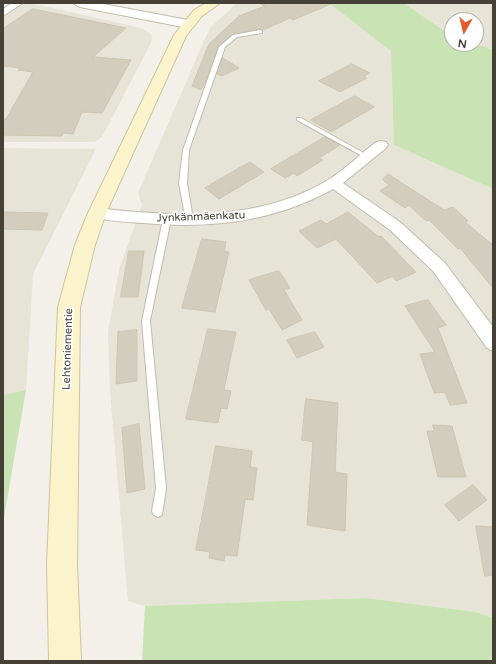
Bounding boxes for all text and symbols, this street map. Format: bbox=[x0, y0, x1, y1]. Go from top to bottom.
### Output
north arrow bbox=[444, 12, 484, 52]
text: N bbox=[457, 36, 468, 50]
street label: Jynkänmäenkatu bbox=[157, 209, 245, 225]
street label: Lehtoniementie bbox=[60, 308, 76, 390]

